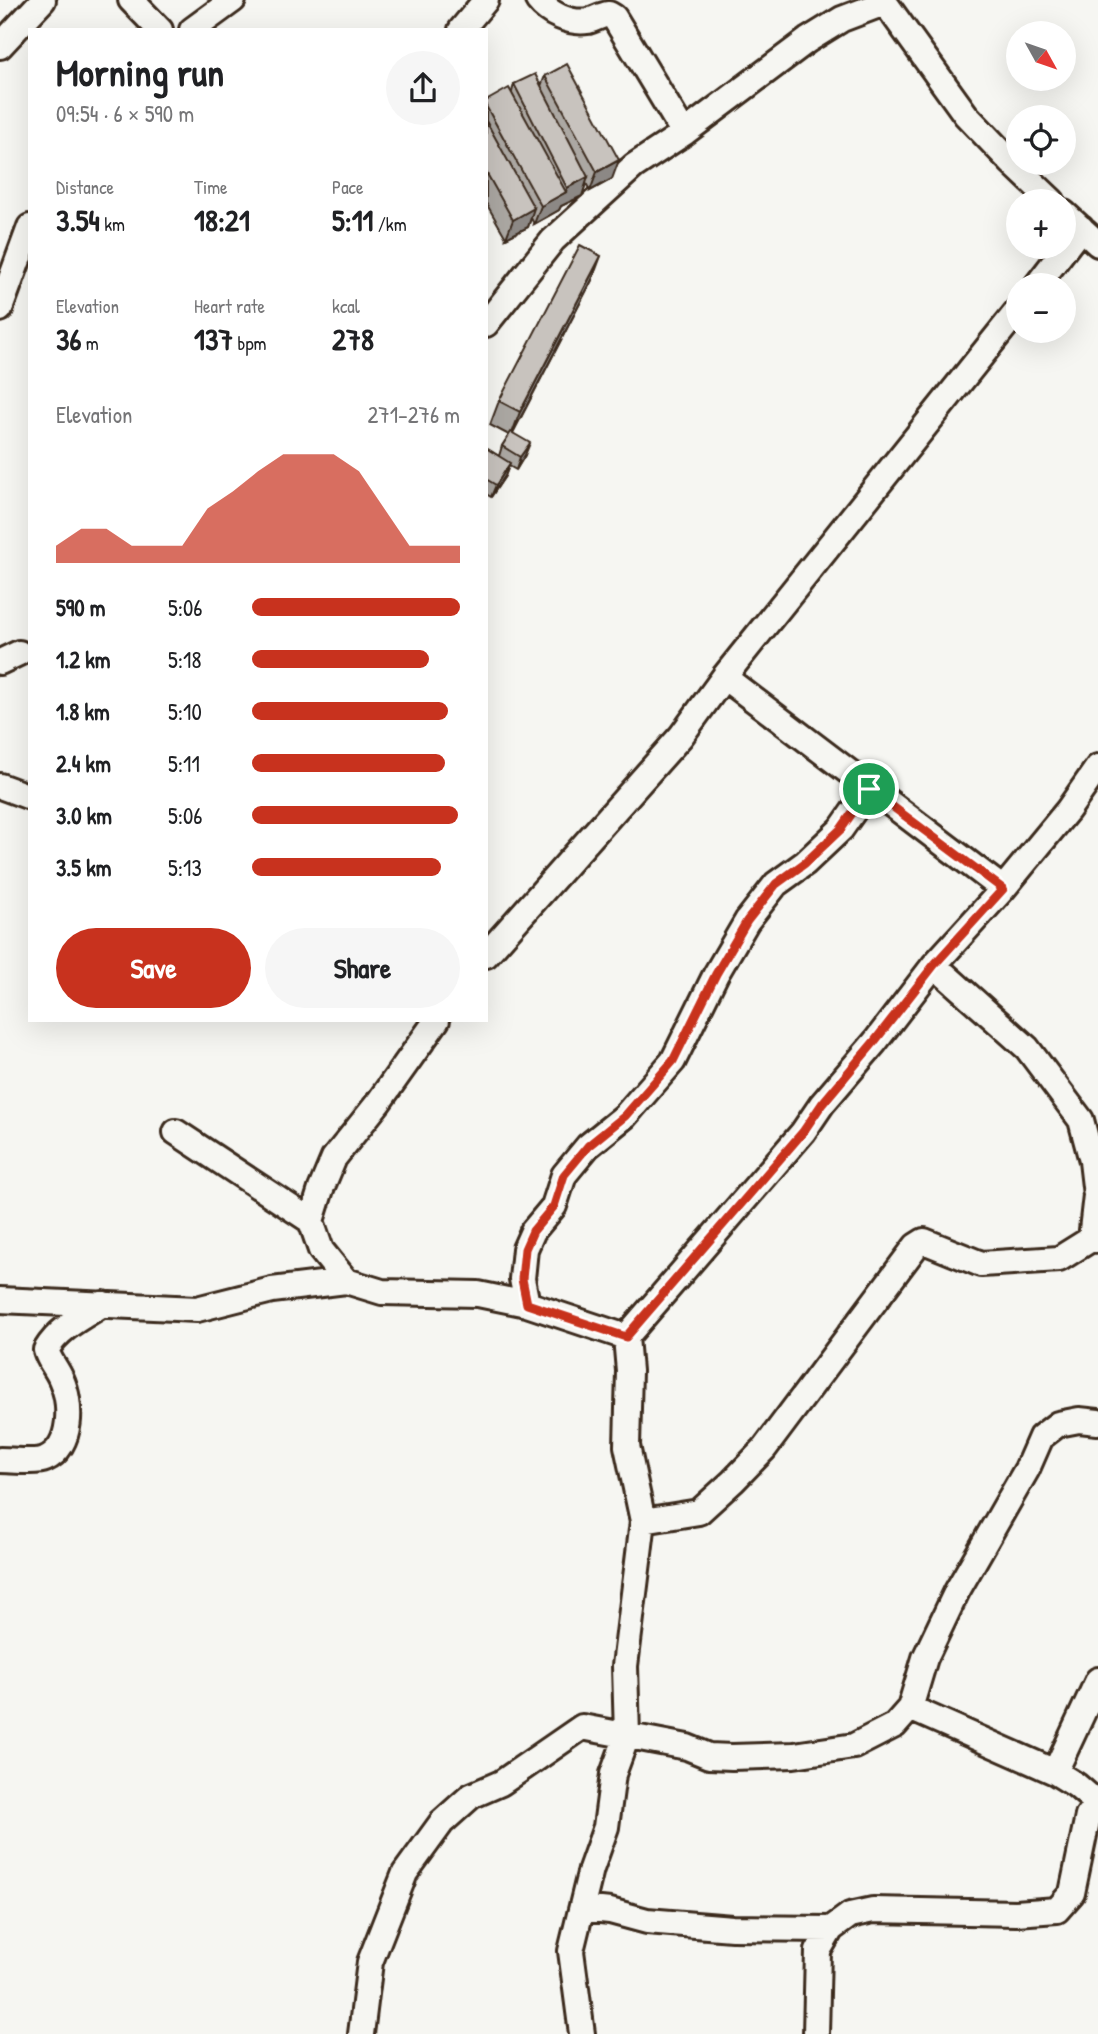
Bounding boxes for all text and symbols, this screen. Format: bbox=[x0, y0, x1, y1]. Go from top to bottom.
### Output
north arrow bbox=[1006, 21, 1076, 91]
map controls bbox=[1006, 21, 1076, 343]
text: Morning run bbox=[56, 46, 224, 98]
button: share bbox=[386, 51, 460, 125]
text: 09:54 · 6 × 590 m bbox=[56, 98, 194, 129]
button: locate bbox=[1006, 105, 1076, 175]
text: Distance bbox=[56, 174, 114, 200]
text: Time bbox=[194, 174, 228, 200]
text: Pace bbox=[332, 174, 364, 200]
button: + bbox=[1006, 189, 1076, 259]
text: 3.54 bbox=[56, 200, 100, 240]
text: 18:21 bbox=[194, 200, 250, 240]
text: 5:11 bbox=[332, 200, 373, 240]
text: km bbox=[100, 211, 125, 237]
text: /km bbox=[373, 211, 407, 237]
button: − bbox=[1006, 273, 1076, 343]
text: Elevation bbox=[56, 293, 119, 319]
text: Heart rate bbox=[194, 293, 265, 319]
text: kcal bbox=[332, 293, 360, 319]
text: 36 bbox=[56, 319, 81, 359]
text: 137 bbox=[194, 319, 233, 359]
text: 278 bbox=[332, 319, 374, 359]
text: m bbox=[81, 330, 99, 356]
text: bpm bbox=[233, 330, 266, 356]
text: Elevation bbox=[56, 399, 132, 430]
text: 271–276 m bbox=[368, 399, 460, 430]
text: 590 m bbox=[56, 592, 105, 623]
text: 5:06 bbox=[168, 592, 203, 623]
text: 1.2 km bbox=[56, 644, 111, 675]
text: 5:18 bbox=[168, 644, 201, 675]
text: 1.8 km bbox=[56, 696, 110, 727]
text: 5:10 bbox=[168, 696, 202, 727]
text: 2.4 km bbox=[56, 748, 111, 779]
text: 5:11 bbox=[168, 748, 200, 779]
pin bbox=[839, 759, 899, 819]
icon: arrive bbox=[850, 770, 888, 808]
text: 3.0 km bbox=[56, 800, 112, 831]
text: 5:06 bbox=[168, 800, 203, 831]
text: 3.5 km bbox=[56, 852, 111, 883]
text: 5:13 bbox=[168, 852, 202, 883]
button: Save bbox=[56, 928, 251, 1008]
button: Share bbox=[265, 928, 460, 1008]

